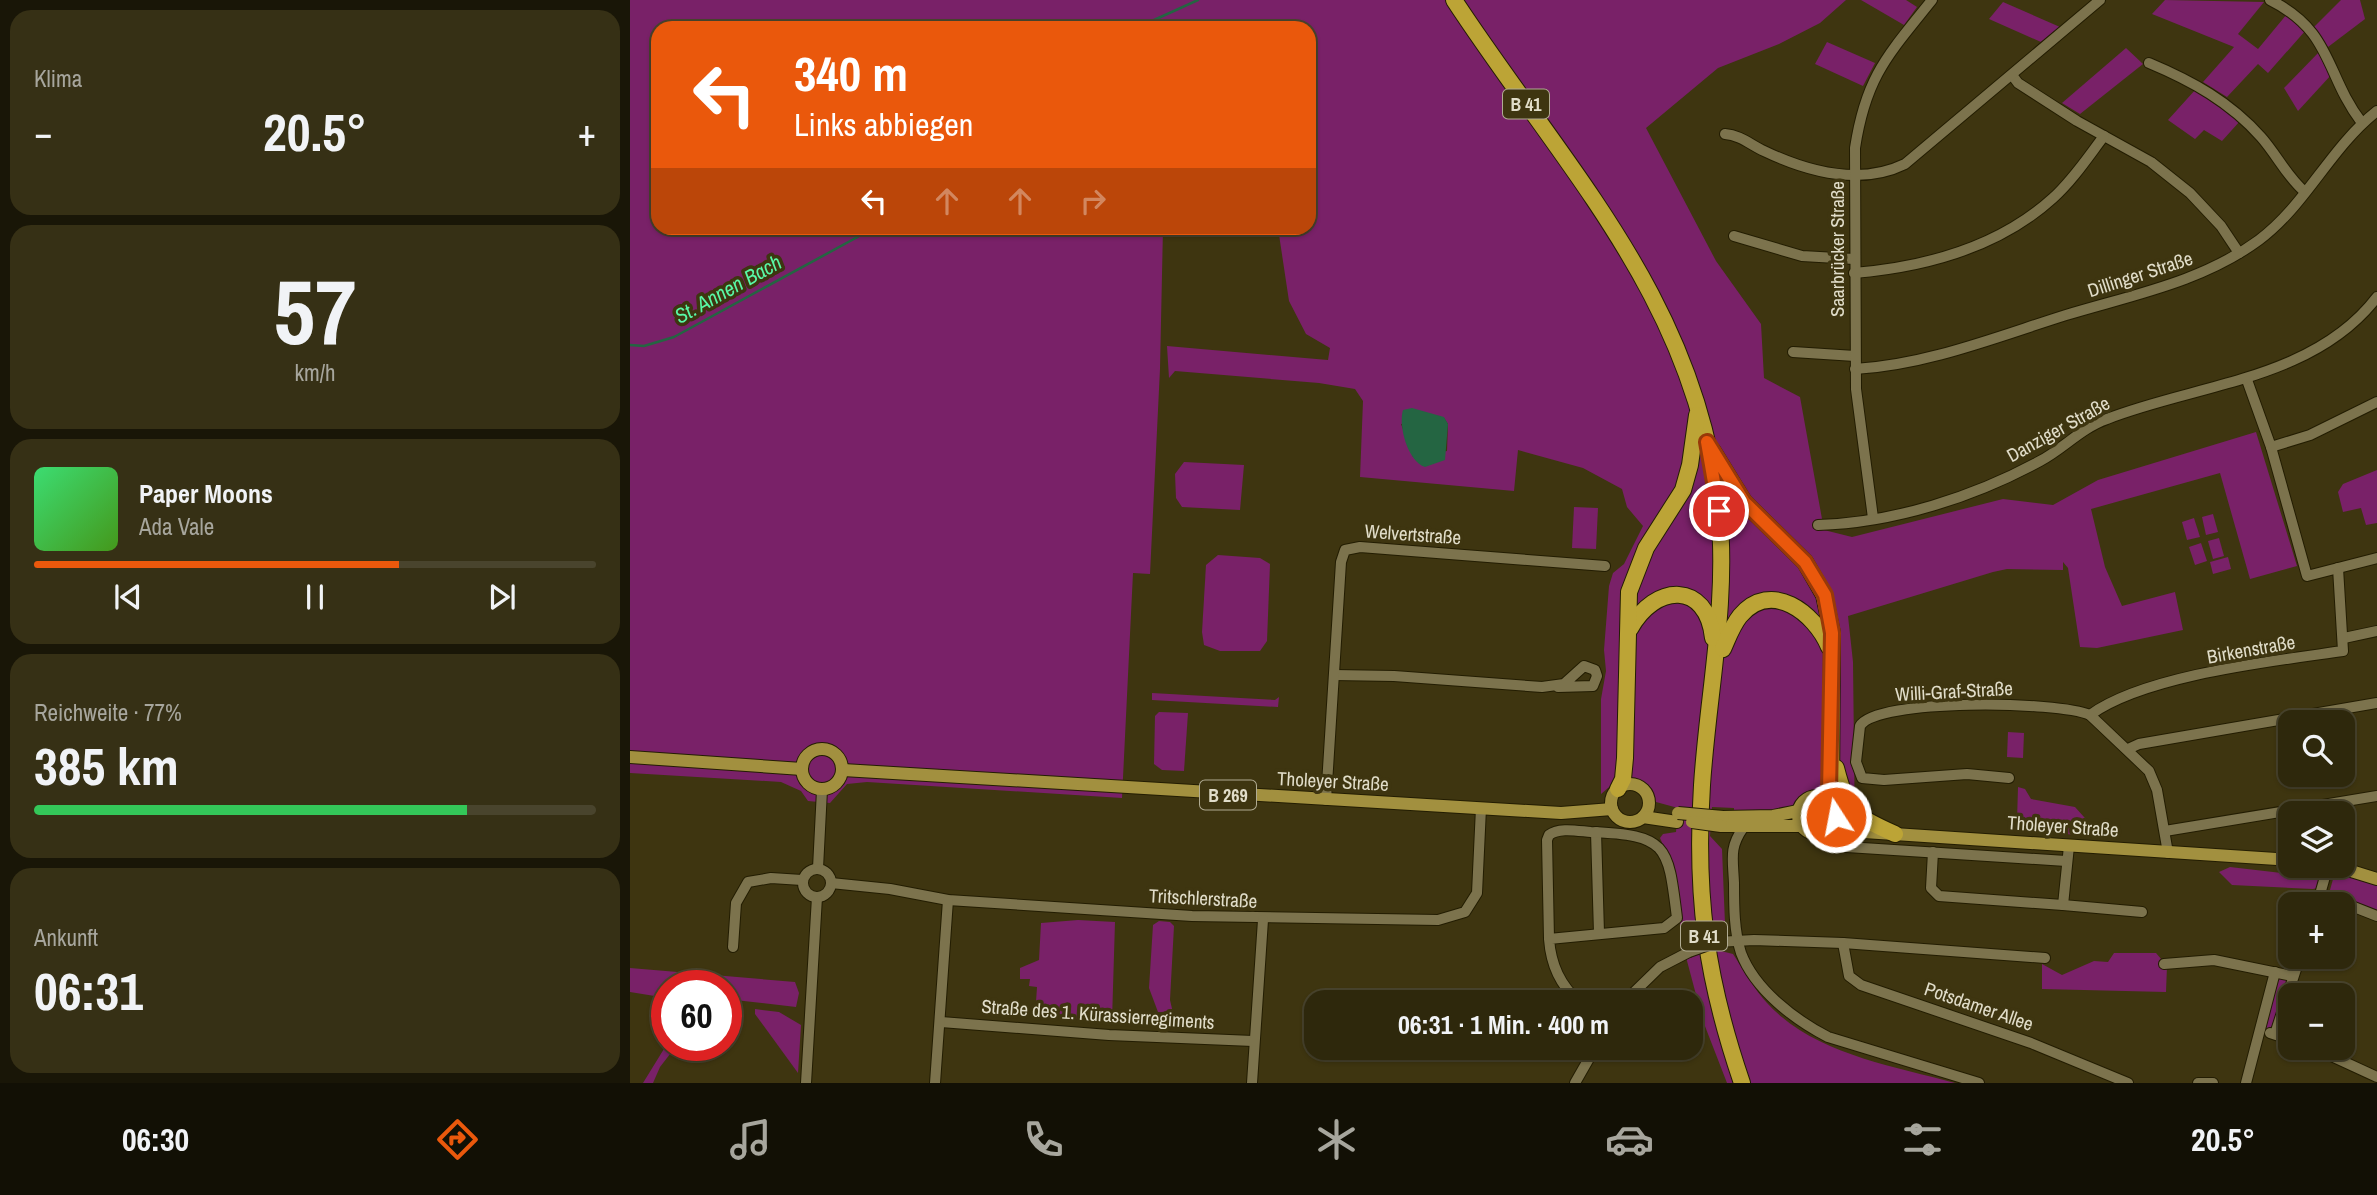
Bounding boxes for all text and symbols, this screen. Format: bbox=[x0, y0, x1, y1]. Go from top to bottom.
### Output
text: 340 m bbox=[794, 40, 908, 106]
icon: left bbox=[679, 49, 770, 140]
text: Klima bbox=[34, 63, 82, 94]
road number: B 41 bbox=[1503, 90, 1549, 119]
text: 20.5° bbox=[263, 97, 367, 167]
text: Links abbiegen bbox=[794, 103, 973, 146]
text: − bbox=[34, 107, 52, 158]
text: + bbox=[578, 107, 596, 158]
street label: Saarbrücker Straße bbox=[1824, 181, 1850, 317]
icon: left bbox=[855, 182, 893, 220]
icon: ahead bbox=[928, 182, 966, 220]
icon: ahead bbox=[1001, 182, 1039, 220]
icon: right bbox=[1074, 182, 1112, 220]
street label: Dillinger Straße bbox=[2084, 245, 2196, 303]
water label: St. Annen Bach bbox=[669, 248, 787, 330]
text: 57 bbox=[274, 250, 357, 372]
text: km/h bbox=[295, 357, 335, 388]
street label: Danziger Straße bbox=[2002, 390, 2114, 468]
text: Paper Moons bbox=[139, 476, 273, 511]
pin bbox=[1689, 481, 1749, 541]
icon: arrive bbox=[1700, 492, 1738, 530]
text: Ada Vale bbox=[139, 511, 214, 542]
street label: Welvertstraße bbox=[1364, 518, 1462, 550]
icon: previous bbox=[109, 578, 147, 616]
icon: pause bbox=[296, 578, 334, 616]
icon: next bbox=[483, 578, 521, 616]
street label: Birkenstraße bbox=[2205, 628, 2297, 670]
street label: Willi-Graf-Straße bbox=[1895, 675, 2013, 707]
text: Reichweite · 77% bbox=[34, 697, 182, 728]
map controls bbox=[2278, 710, 2355, 1060]
button: search bbox=[2278, 710, 2355, 787]
text: 385 km bbox=[34, 731, 179, 801]
street label: Tholeyer Straße bbox=[1277, 765, 1389, 797]
road number: B 269 bbox=[1200, 780, 1256, 810]
position arrow bbox=[1799, 780, 1873, 854]
button: layers bbox=[2278, 801, 2355, 878]
street label: Tholeyer Straße bbox=[2006, 809, 2120, 843]
street label: Tritschlerstraße bbox=[1148, 882, 1258, 914]
button: + bbox=[2278, 892, 2355, 969]
text: Ankunft bbox=[34, 922, 98, 953]
road number: B 41 bbox=[1681, 922, 1727, 951]
text: 06:31 bbox=[34, 956, 143, 1026]
speed limit sign: 60 bbox=[651, 970, 742, 1061]
street label: Potsdamer Allee bbox=[1921, 975, 2037, 1037]
button: − bbox=[2278, 983, 2355, 1060]
street label: Straße des 1. Kürassierregiments bbox=[980, 993, 1216, 1035]
text: 06:31 · 1 Min. · 400 m bbox=[1398, 1007, 1609, 1042]
icon: directions bbox=[433, 1115, 482, 1164]
icon: music bbox=[726, 1115, 775, 1164]
icon: phone bbox=[1019, 1115, 1068, 1164]
icon: climate bbox=[1312, 1115, 1361, 1164]
icon: car bbox=[1605, 1115, 1654, 1164]
icon: filters bbox=[1898, 1115, 1947, 1164]
text: 06:30 bbox=[122, 1118, 189, 1161]
text: 20.5° bbox=[2191, 1118, 2255, 1161]

